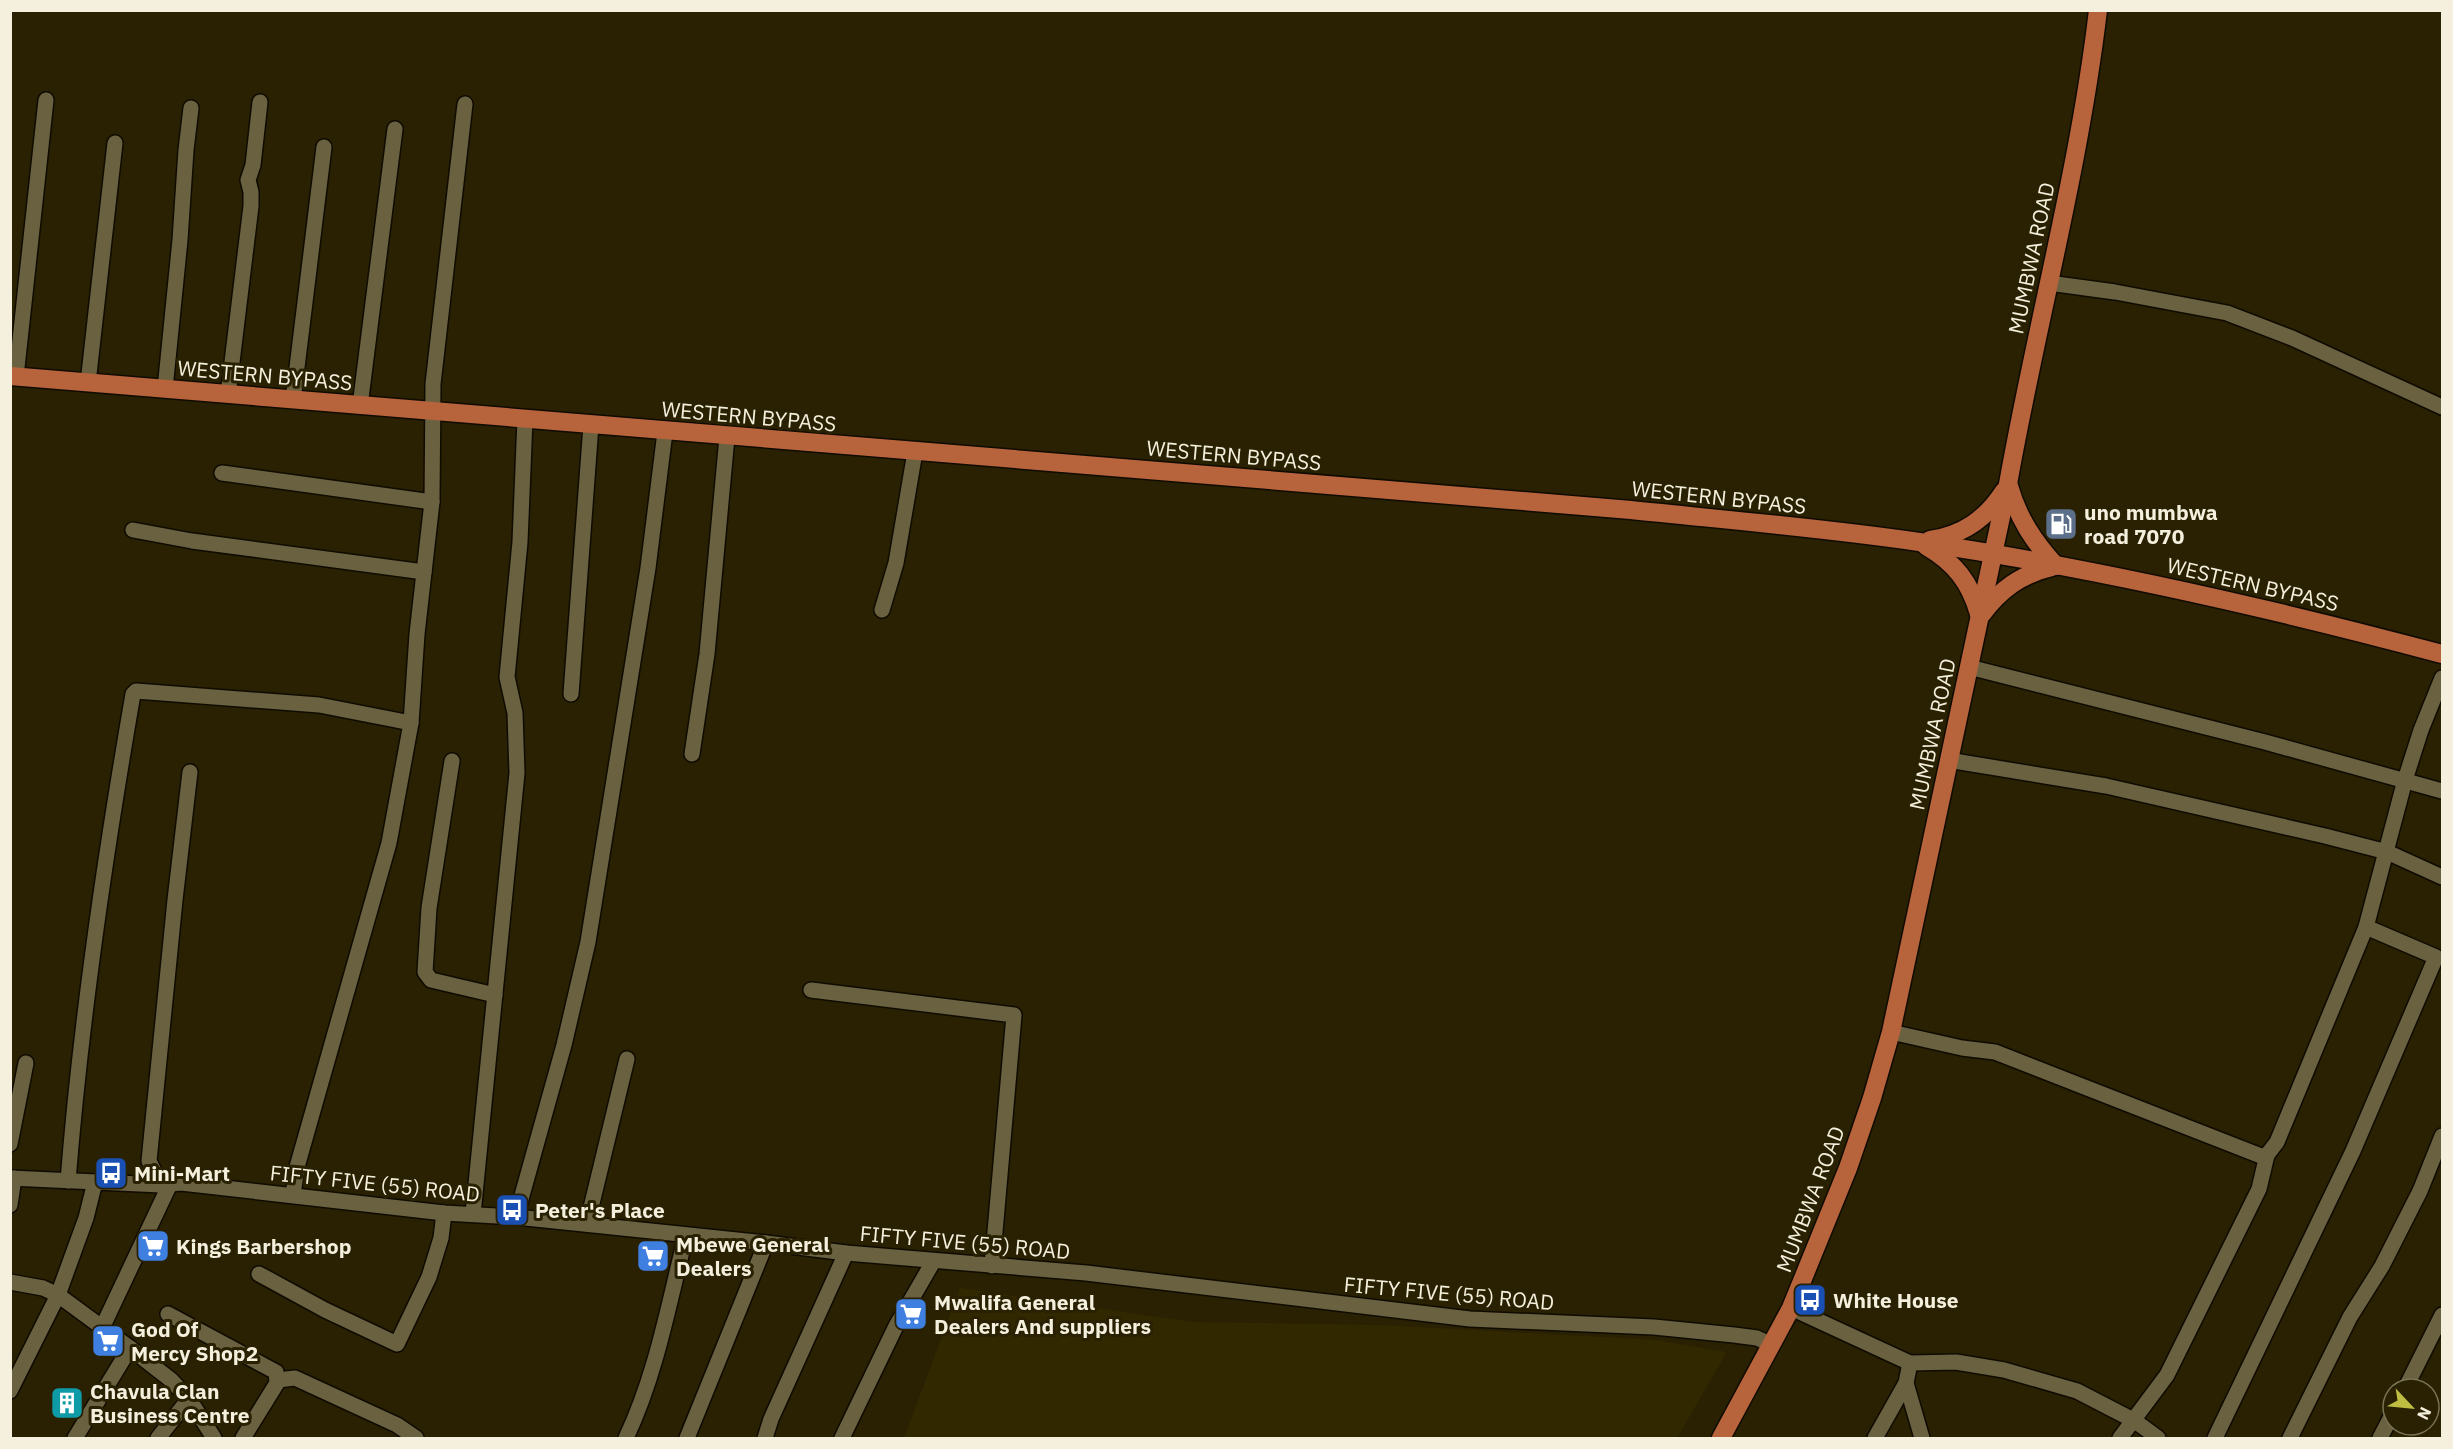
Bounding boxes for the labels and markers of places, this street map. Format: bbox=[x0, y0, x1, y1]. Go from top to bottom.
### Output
place label: uno mumbwa road 7070 bbox=[2084, 498, 2218, 550]
fuel station icon: uno mumbwa road 7070 bbox=[2043, 506, 2079, 542]
bus stop icon: Mini-Mart bbox=[93, 1155, 129, 1191]
place label: Mini-Mart bbox=[134, 1159, 230, 1187]
bus stop icon: Peter's Place bbox=[494, 1192, 530, 1228]
place label: Peter's Place bbox=[535, 1196, 665, 1224]
supermarket icon: Kings Barbershop bbox=[135, 1228, 171, 1264]
place label: Mbewe General Dealers bbox=[676, 1230, 830, 1282]
place label: Kings Barbershop bbox=[176, 1232, 351, 1260]
supermarket icon: Mbewe General Dealers bbox=[635, 1238, 671, 1274]
bus stop icon: White House bbox=[1792, 1282, 1828, 1318]
place label: White House bbox=[1833, 1286, 1959, 1314]
place label: Mwalifa General Dealers And suppliers bbox=[934, 1288, 1151, 1340]
supermarket icon: Mwalifa General Dealers And suppliers bbox=[893, 1296, 929, 1332]
place label: God Of Mercy Shop2 bbox=[131, 1315, 258, 1367]
supermarket icon: God Of Mercy Shop2 bbox=[90, 1323, 126, 1359]
place label: Chavula Clan Business Centre bbox=[90, 1377, 250, 1429]
building icon: Chavula Clan Business Centre bbox=[49, 1385, 85, 1421]

